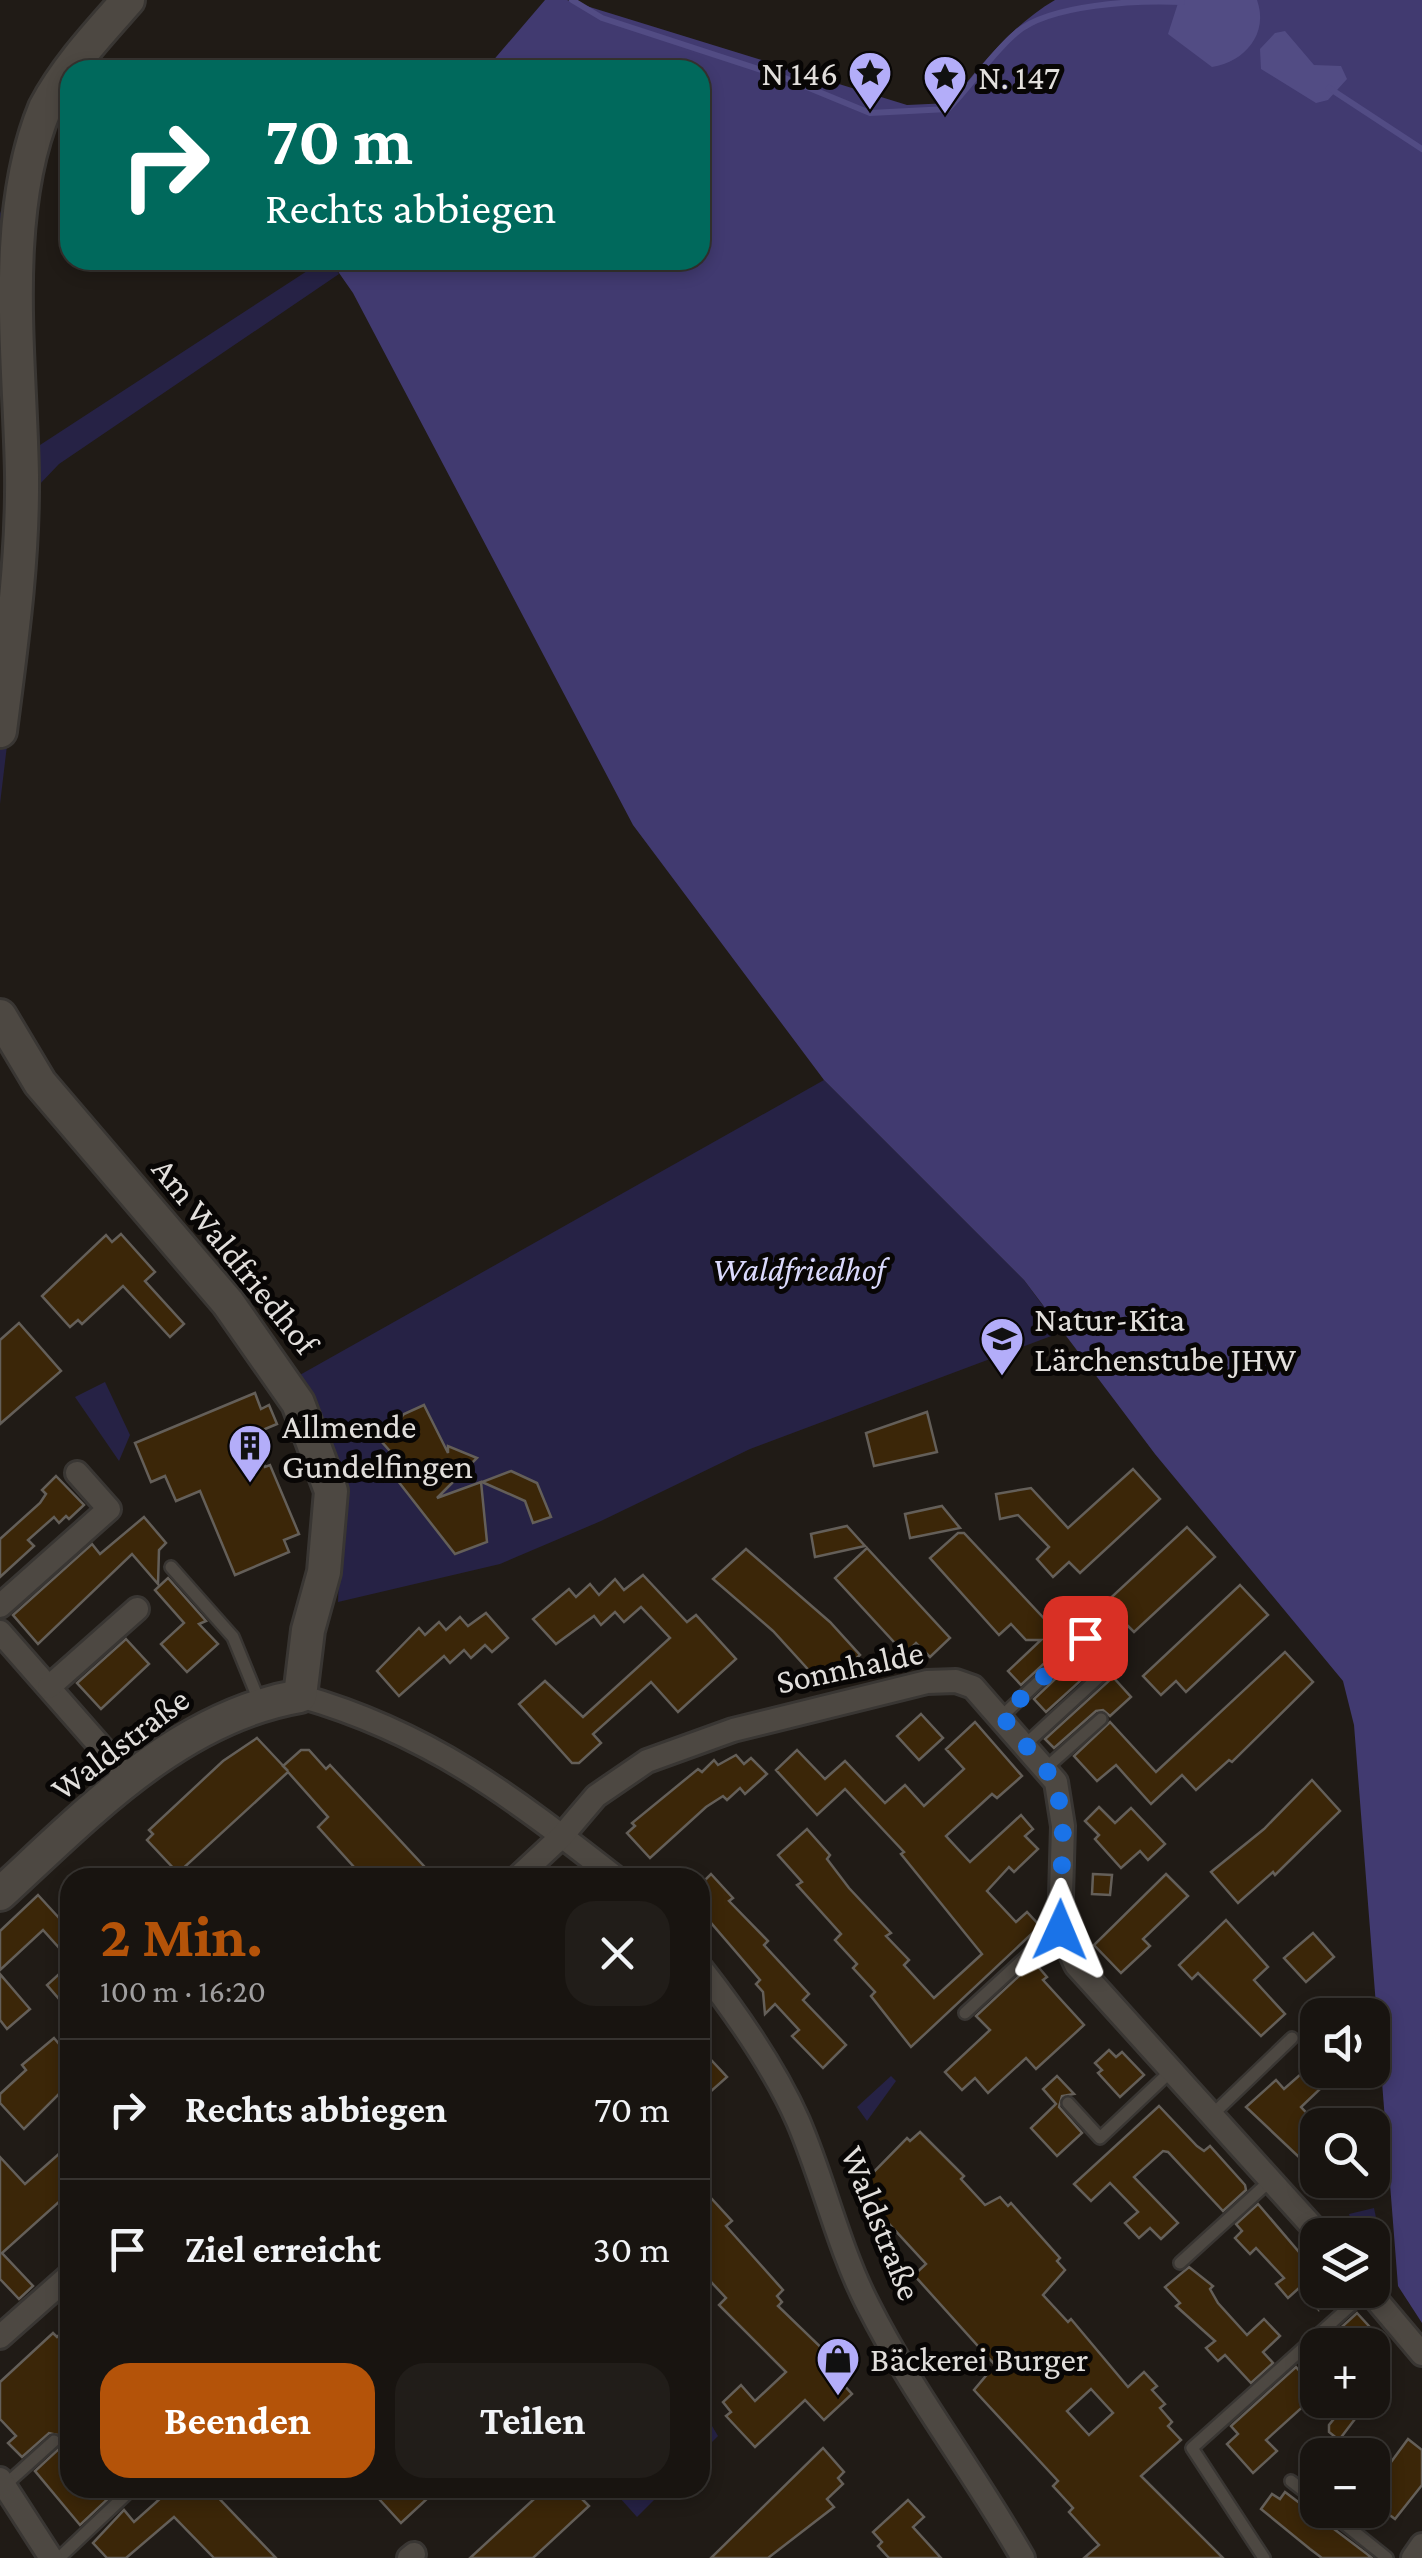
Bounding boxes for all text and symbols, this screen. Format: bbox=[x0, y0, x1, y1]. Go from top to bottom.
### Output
place icon: N 146 bbox=[847, 50, 893, 111]
place label: N 146 bbox=[761, 54, 838, 93]
place icon: N. 147 bbox=[922, 54, 968, 115]
place label: N. 147 bbox=[978, 58, 1060, 97]
icon: right bbox=[100, 100, 230, 230]
text: 70 m bbox=[265, 101, 413, 179]
text: Rechts abbiegen bbox=[265, 183, 556, 233]
street label: Am Waldfriedhof bbox=[144, 1150, 327, 1363]
park label: Waldfriedhof bbox=[712, 1250, 891, 1289]
place label: Natur-Kita Lärchenstube JHW bbox=[1034, 1300, 1296, 1379]
school or university icon: Natur-Kita Lärchenstube JHW bbox=[979, 1316, 1025, 1377]
place label: Allmende Gundelfingen bbox=[282, 1407, 473, 1486]
building icon: Allmende Gundelfingen bbox=[227, 1423, 273, 1484]
pin bbox=[1043, 1596, 1128, 1681]
icon: arrive bbox=[1058, 1611, 1113, 1666]
street label: Sonnhalde bbox=[773, 1632, 927, 1702]
street label: Waldstraße bbox=[43, 1680, 197, 1808]
position arrow bbox=[1008, 1878, 1112, 1982]
button: close bbox=[565, 1901, 670, 2006]
text: 2 Min. bbox=[100, 1902, 263, 1969]
text: 100 m · 16:20 bbox=[100, 1973, 266, 2009]
map controls bbox=[1300, 1998, 1390, 2528]
button: sound bbox=[1300, 1998, 1390, 2088]
icon: right bbox=[100, 2082, 155, 2137]
text: Rechts abbiegen bbox=[185, 2088, 447, 2130]
text: 70 m bbox=[594, 2088, 670, 2130]
button: search bbox=[1300, 2108, 1390, 2198]
street label: Waldstraße bbox=[832, 2140, 930, 2306]
button: layers bbox=[1300, 2218, 1390, 2308]
icon: arrive bbox=[100, 2222, 155, 2277]
text: Ziel erreicht bbox=[185, 2228, 381, 2270]
text: 30 m bbox=[593, 2228, 670, 2270]
button: + bbox=[1300, 2328, 1390, 2418]
shop icon: Bäckerei Burger bbox=[815, 2336, 861, 2397]
place label: Bäckerei Burger bbox=[870, 2340, 1088, 2379]
button: Beenden bbox=[100, 2363, 375, 2478]
button: Teilen bbox=[395, 2363, 670, 2478]
button: − bbox=[1300, 2438, 1390, 2528]

